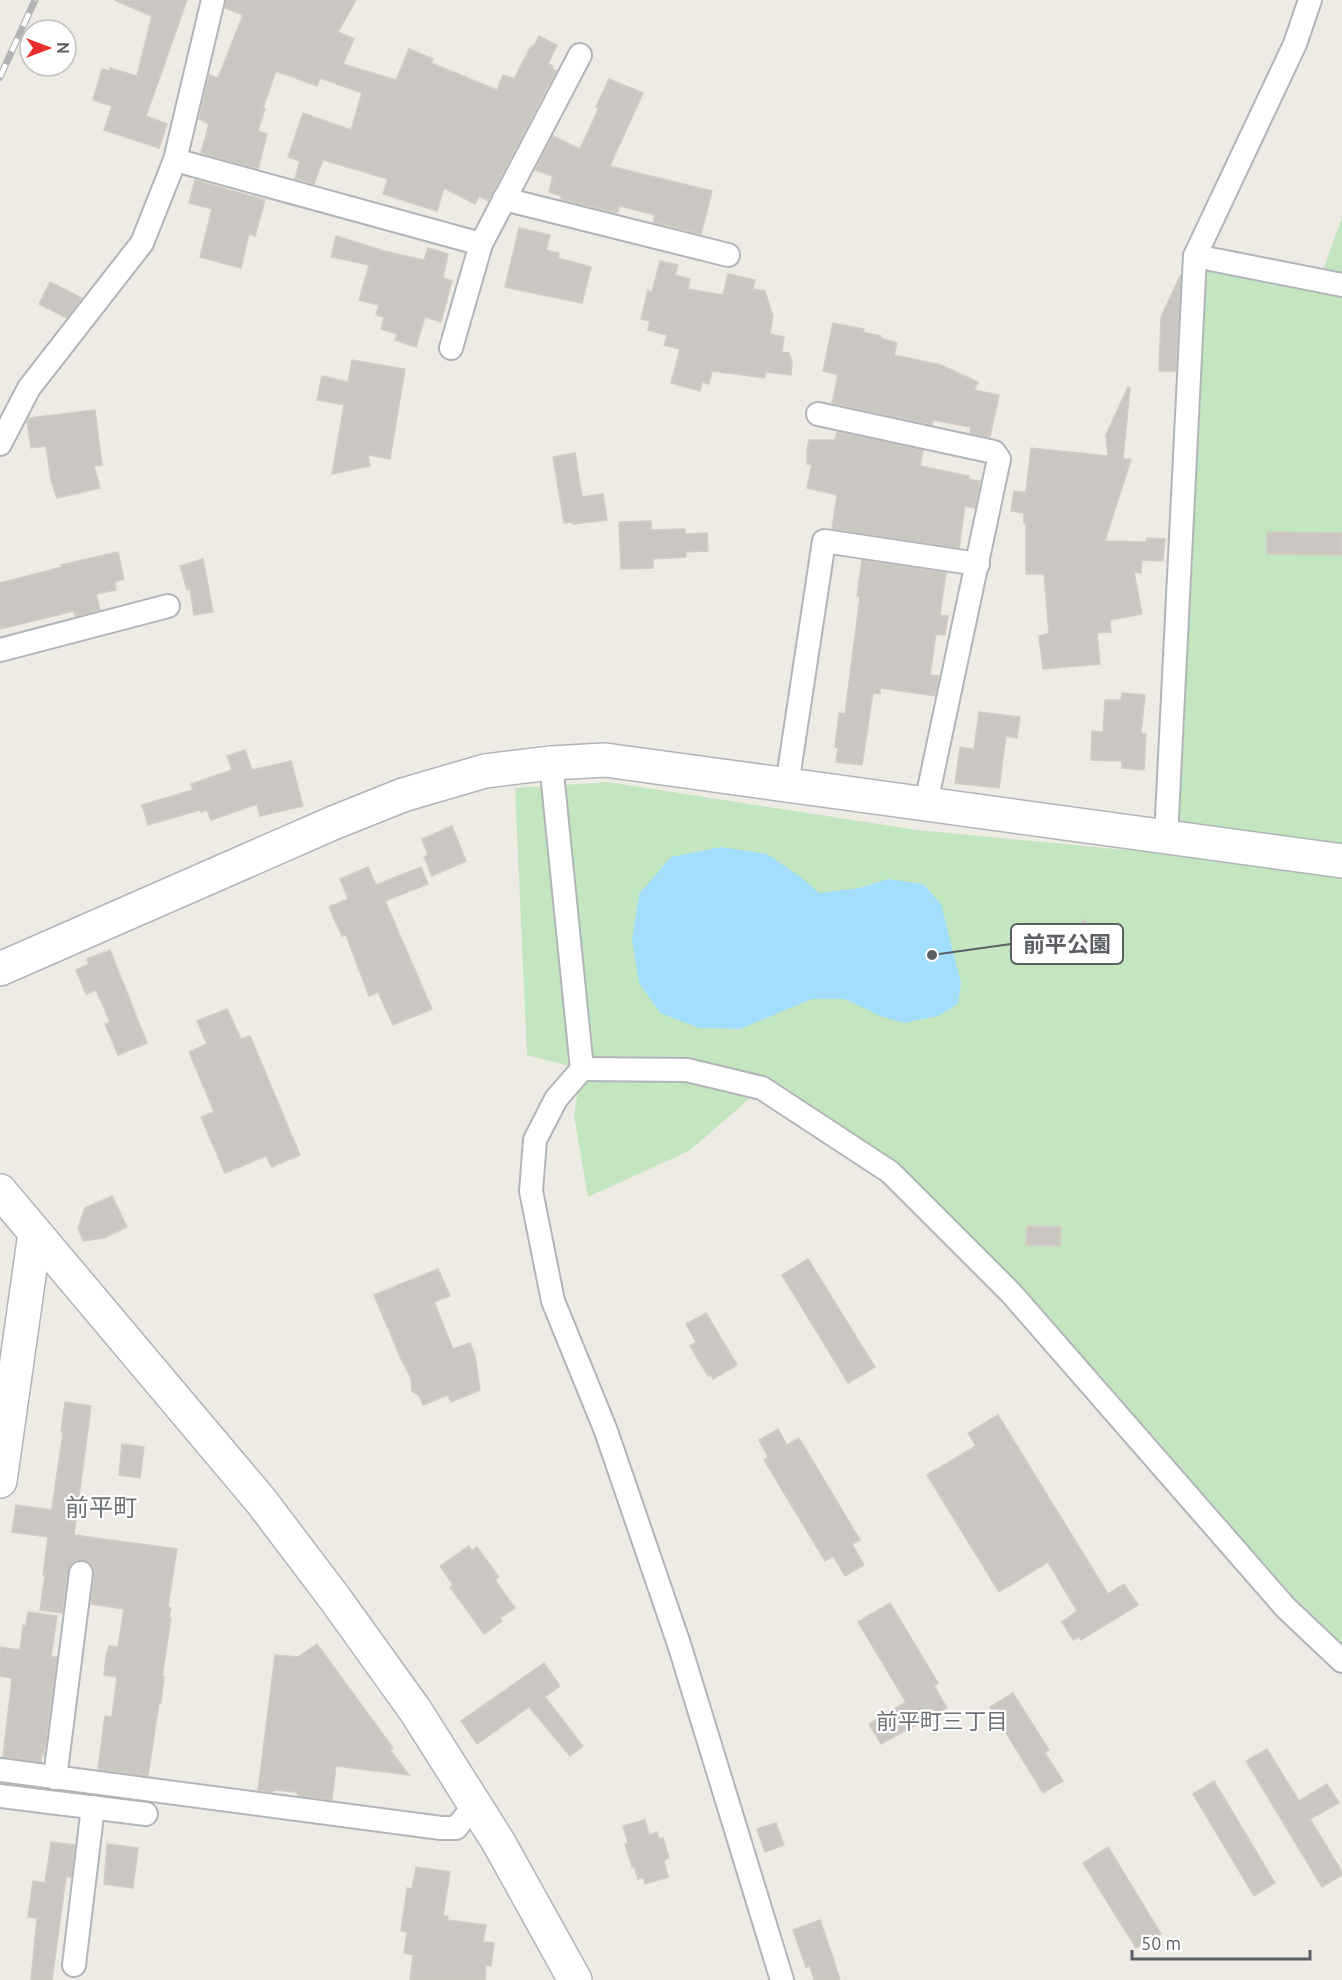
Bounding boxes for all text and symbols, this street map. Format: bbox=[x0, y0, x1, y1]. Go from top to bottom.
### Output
north arrow bbox=[18, 18, 78, 78]
text: N bbox=[54, 42, 72, 54]
callout: 前平公園 bbox=[1011, 924, 1123, 964]
text: 前平公園 bbox=[1023, 931, 1111, 956]
district label: 前平町 bbox=[65, 1494, 137, 1521]
district label: 前平町三丁目 bbox=[876, 1708, 1008, 1733]
scale bar bbox=[1132, 1923, 1310, 1961]
text: 50 m bbox=[1141, 1933, 1181, 1953]

